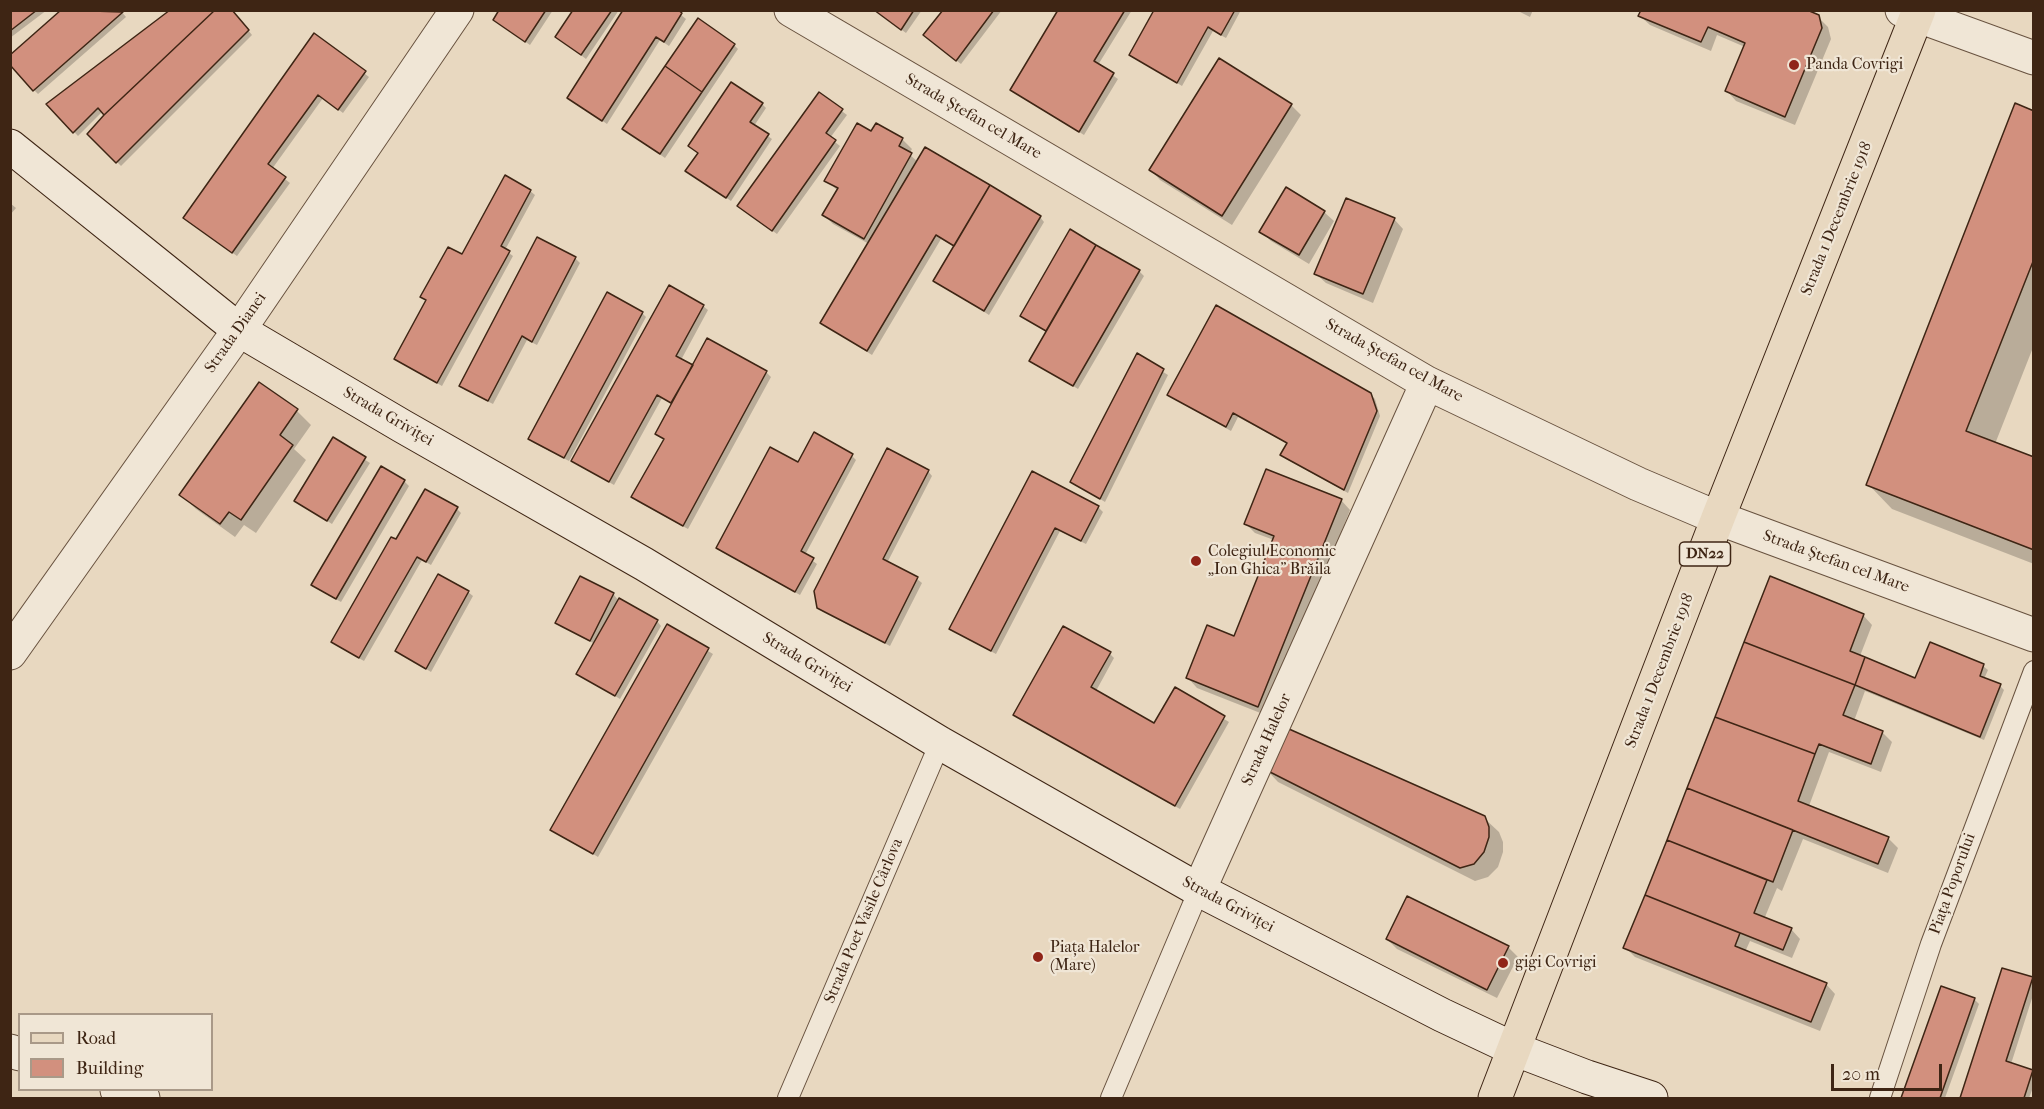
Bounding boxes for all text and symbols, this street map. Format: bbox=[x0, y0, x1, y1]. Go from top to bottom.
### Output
place label: Panda Covrigi bbox=[1806, 55, 1903, 75]
marker: Panda Covrigi bbox=[1787, 58, 1801, 72]
street label: Strada Ștefan cel Mare bbox=[901, 70, 1045, 164]
street label: Strada 1 Decembrie 1918 bbox=[1797, 139, 1877, 299]
street label: Strada Dianei bbox=[201, 289, 271, 377]
street label: Strada Ștefan cel Mare bbox=[1322, 315, 1466, 407]
street label: Strada Griviței bbox=[339, 383, 437, 451]
street label: Strada Ștefan cel Mare bbox=[1760, 527, 1912, 597]
place label: Colegiul Economic „Ion Ghica” Brăila bbox=[1208, 542, 1336, 580]
road number: DN22 bbox=[1680, 542, 1730, 566]
marker: Colegiul Economic „Ion Ghica” Brăila bbox=[1189, 554, 1203, 568]
street label: Strada 1 Decembrie 1918 bbox=[1622, 591, 1698, 751]
street label: Strada Griviței bbox=[759, 629, 855, 697]
street label: Strada Halelor bbox=[1238, 691, 1296, 789]
street label: Piața Poporului bbox=[1926, 831, 1980, 937]
street label: Strada Poet Vasile Cârlova bbox=[820, 836, 908, 1006]
street label: Strada Griviței bbox=[1179, 873, 1277, 937]
place label: Piața Halelor (Mare) bbox=[1050, 938, 1140, 976]
marker: Piața Halelor (Mare) bbox=[1031, 950, 1045, 964]
place label: gigi Covrigi bbox=[1515, 953, 1597, 973]
marker: gigi Covrigi bbox=[1496, 956, 1510, 970]
legend bbox=[18, 1013, 213, 1091]
text: Road bbox=[76, 1028, 116, 1049]
scale bar bbox=[1834, 1052, 1945, 1090]
text: Building bbox=[76, 1058, 143, 1079]
text: 20 m bbox=[1842, 1064, 1880, 1085]

